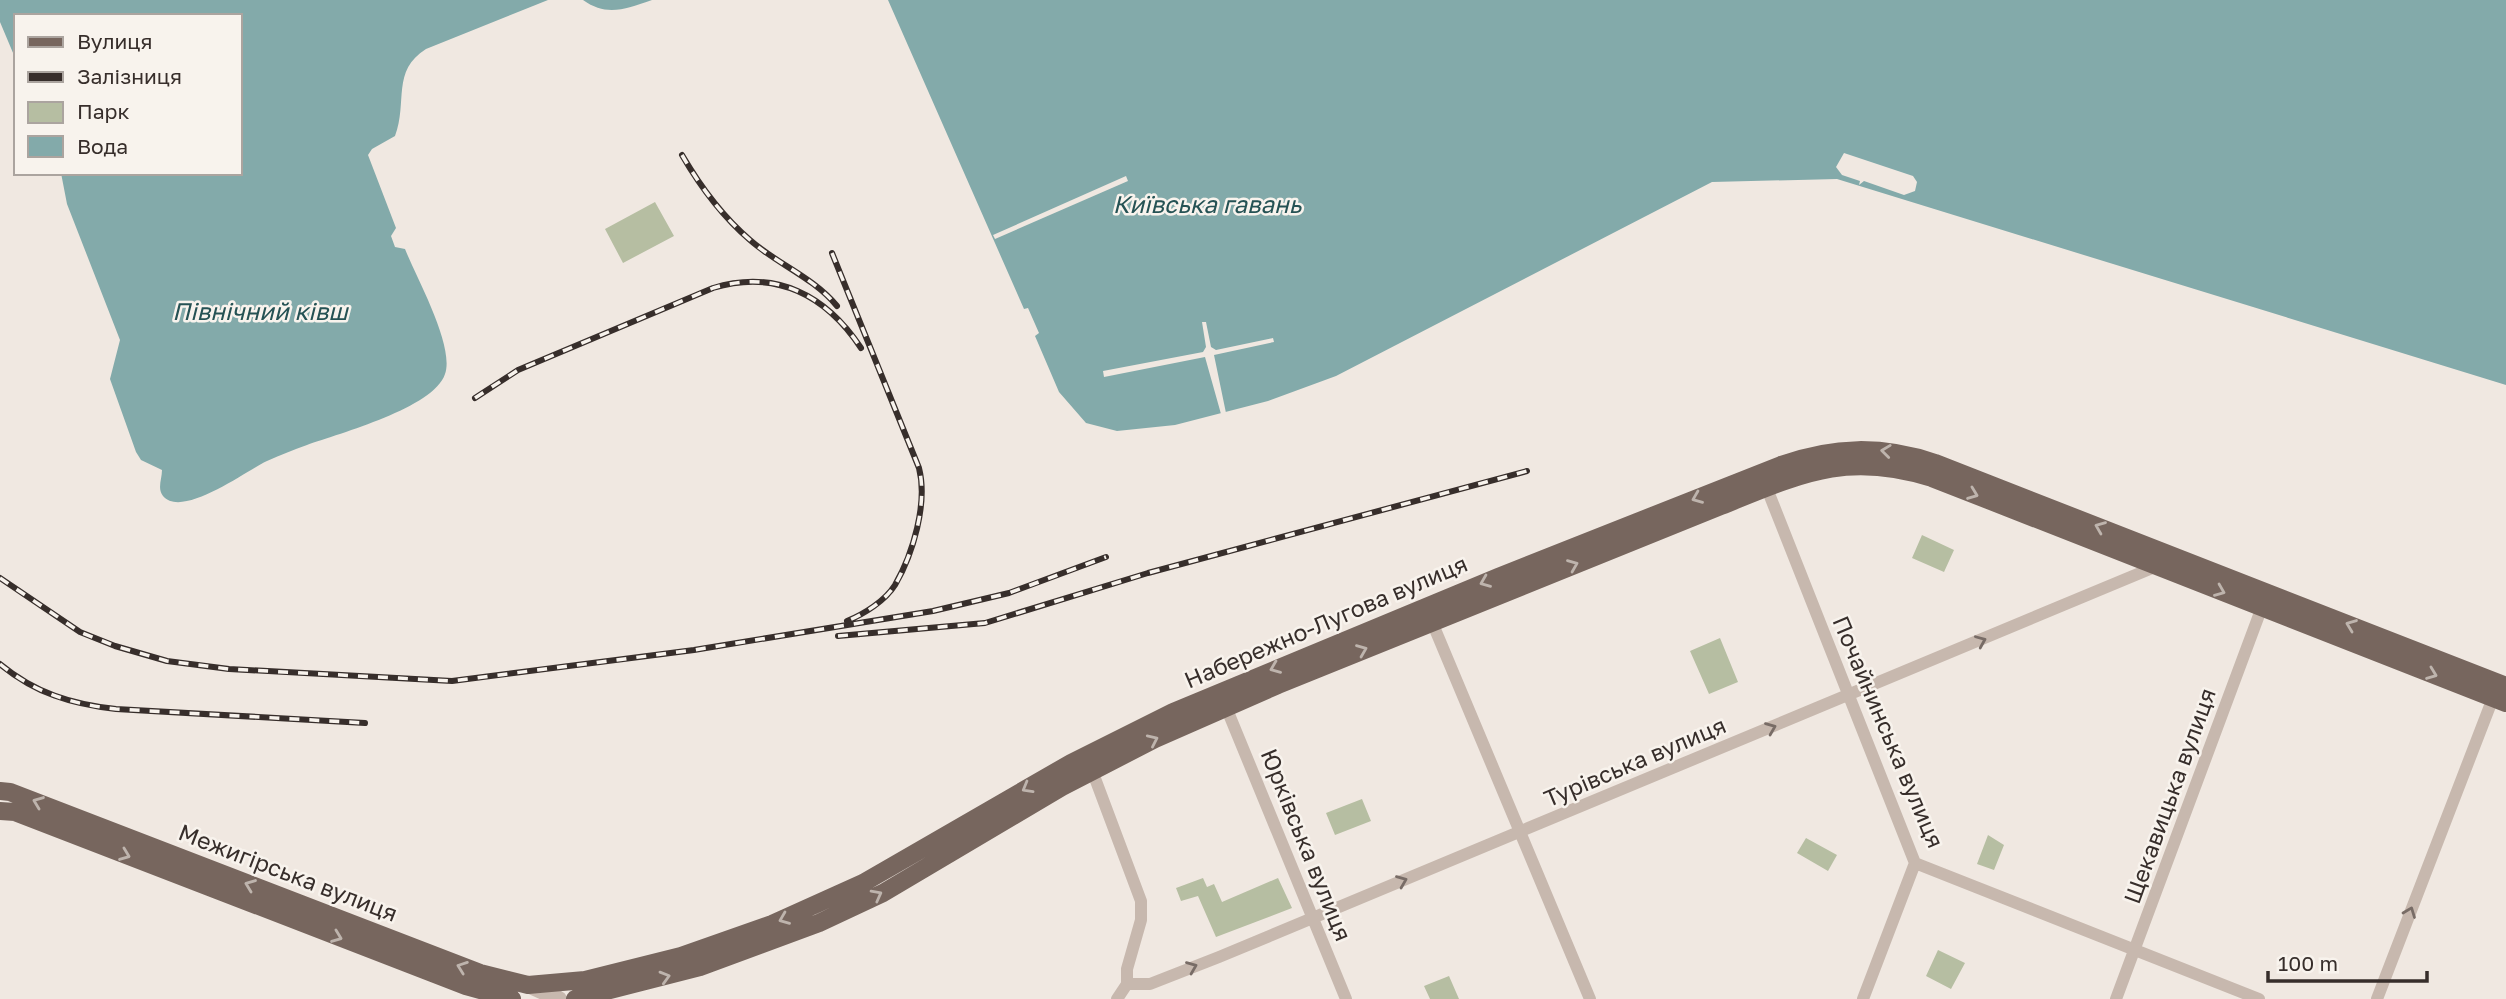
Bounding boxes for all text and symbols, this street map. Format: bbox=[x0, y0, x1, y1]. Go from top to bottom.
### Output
legend bbox=[14, 14, 242, 175]
text: Вулиця bbox=[77, 28, 153, 54]
text: Залізниця bbox=[77, 63, 182, 89]
text: Парк bbox=[77, 98, 130, 124]
text: Вода bbox=[77, 133, 128, 159]
water label: Київська гавань bbox=[1113, 189, 1303, 218]
water label: Північний ківш bbox=[172, 296, 349, 325]
one-way arrow bbox=[1880, 443, 1892, 458]
one-way arrow bbox=[1967, 486, 1979, 500]
one-way arrow bbox=[1691, 489, 1703, 503]
one-way arrow bbox=[2094, 522, 2106, 536]
street label: Набережно-Лугова вулиця bbox=[1180, 549, 1471, 694]
one-way arrow bbox=[1567, 560, 1579, 574]
one-way arrow bbox=[1480, 574, 1493, 588]
one-way arrow bbox=[2214, 582, 2226, 596]
street label: Почайнинська вулиця bbox=[1827, 611, 1951, 852]
one-way arrow bbox=[2346, 620, 2358, 634]
one-way arrow bbox=[1973, 635, 1986, 649]
one-way arrow bbox=[1356, 645, 1368, 659]
one-way arrow bbox=[1269, 660, 1282, 674]
one-way arrow bbox=[2425, 666, 2437, 680]
street label: Щекавицька вулиця bbox=[2117, 684, 2221, 907]
street label: Турівська вулиця bbox=[1539, 710, 1730, 812]
one-way arrow bbox=[1763, 722, 1776, 736]
one-way arrow bbox=[1146, 734, 1158, 748]
street label: Юрківська вулиця bbox=[1256, 744, 1358, 945]
one-way arrow bbox=[1022, 780, 1035, 793]
one-way arrow bbox=[32, 797, 44, 811]
street label: Межигірська вулиця bbox=[175, 817, 402, 927]
one-way arrow bbox=[118, 846, 130, 860]
one-way arrow bbox=[1395, 875, 1407, 889]
one-way arrow bbox=[244, 880, 256, 894]
one-way arrow bbox=[870, 890, 882, 904]
one-way arrow bbox=[2401, 907, 2415, 919]
one-way arrow bbox=[779, 911, 791, 925]
one-way arrow bbox=[330, 928, 342, 942]
scale bar bbox=[2268, 940, 2427, 984]
text: 100 m bbox=[2278, 950, 2338, 976]
one-way arrow bbox=[456, 961, 469, 975]
one-way arrow bbox=[1185, 962, 1197, 976]
one-way arrow bbox=[659, 971, 671, 986]

